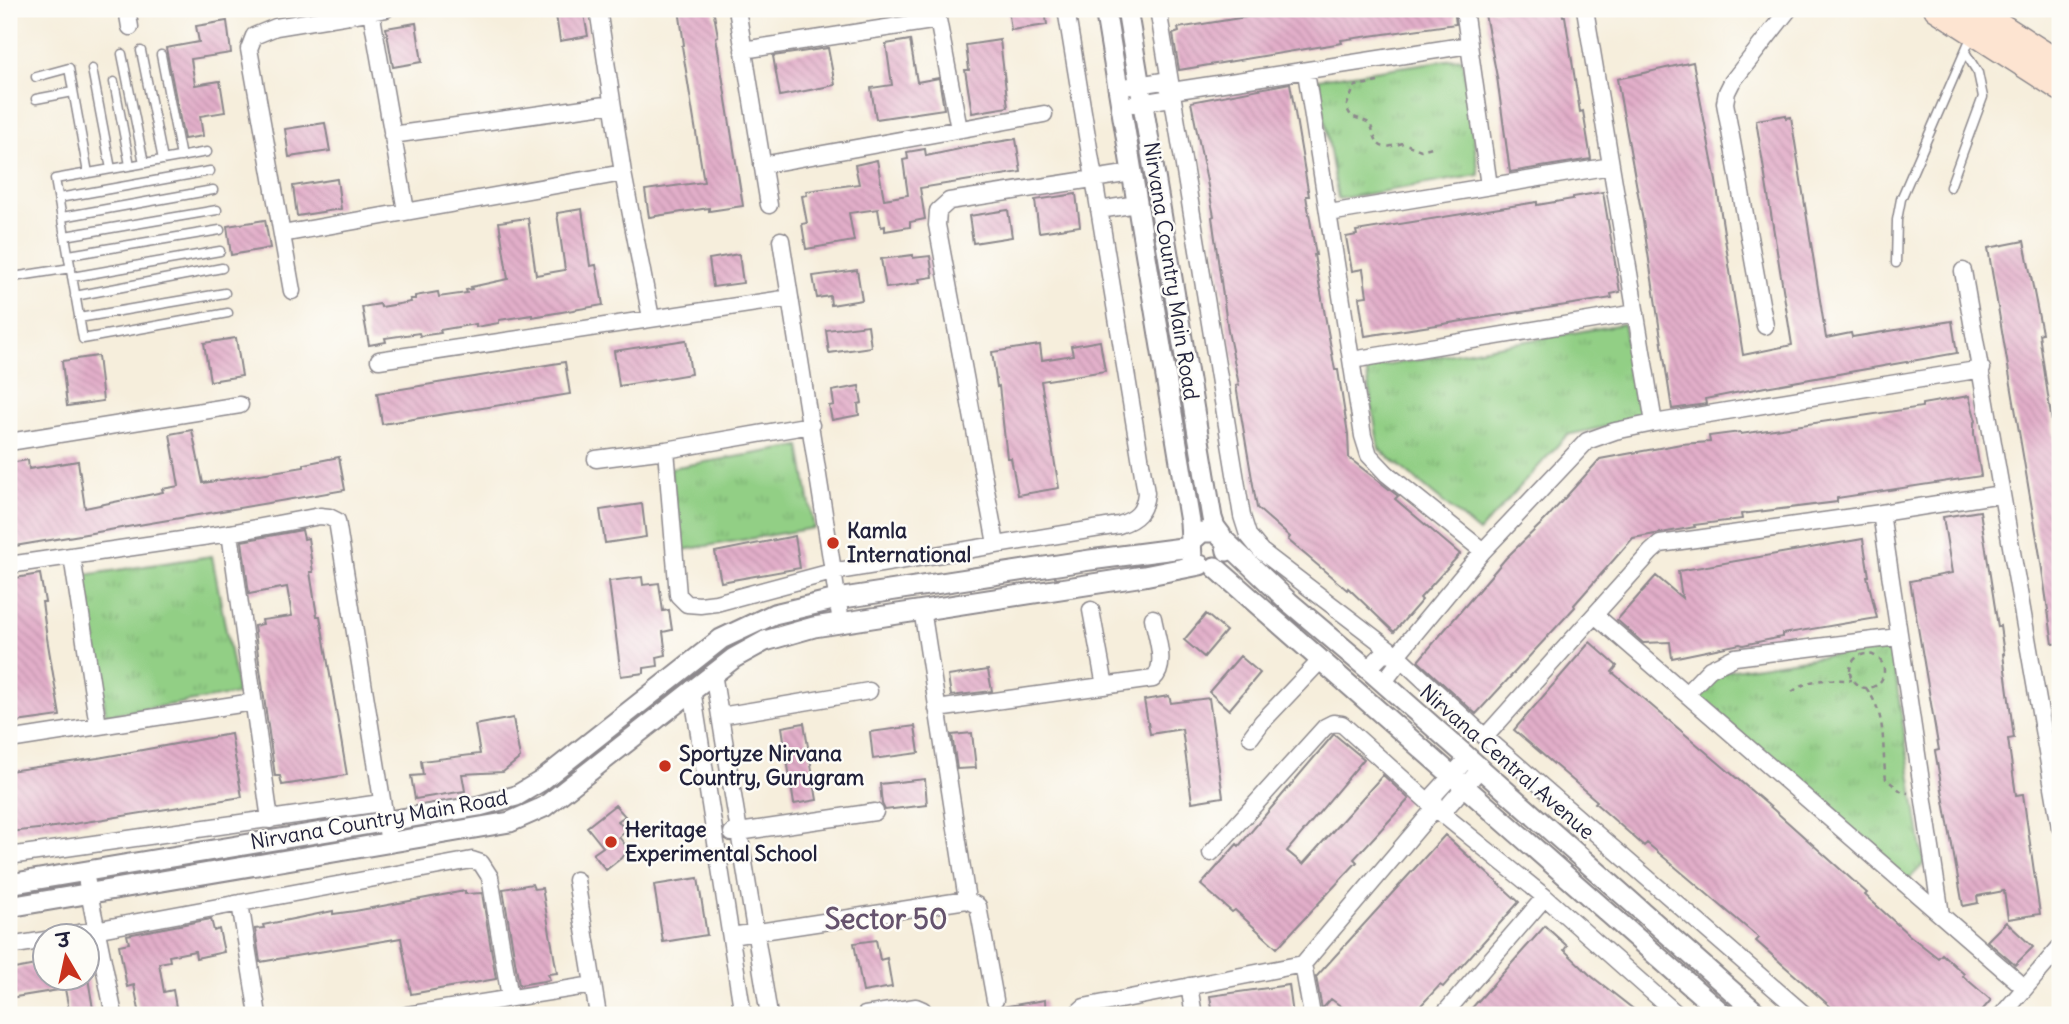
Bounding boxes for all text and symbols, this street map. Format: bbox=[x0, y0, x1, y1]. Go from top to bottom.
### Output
street label: Nirvana Country Main Road bbox=[1138, 140, 1205, 402]
place label: Kamla International bbox=[847, 517, 971, 568]
marker: Kamla International bbox=[825, 535, 841, 551]
street label: Nirvana Central Avenue bbox=[1414, 678, 1600, 845]
place label: Sportyze Nirvana Country, Gurugram bbox=[679, 740, 865, 791]
marker: Sportyze Nirvana Country, Gurugram bbox=[657, 758, 673, 774]
street label: Nirvana Country Main Road bbox=[248, 784, 510, 855]
place label: Heritage Experimental School bbox=[625, 816, 817, 867]
marker: Heritage Experimental School bbox=[603, 834, 619, 850]
district label: Sector 50 bbox=[825, 901, 947, 937]
north arrow bbox=[32, 922, 102, 992]
text: उ bbox=[53, 927, 74, 953]

